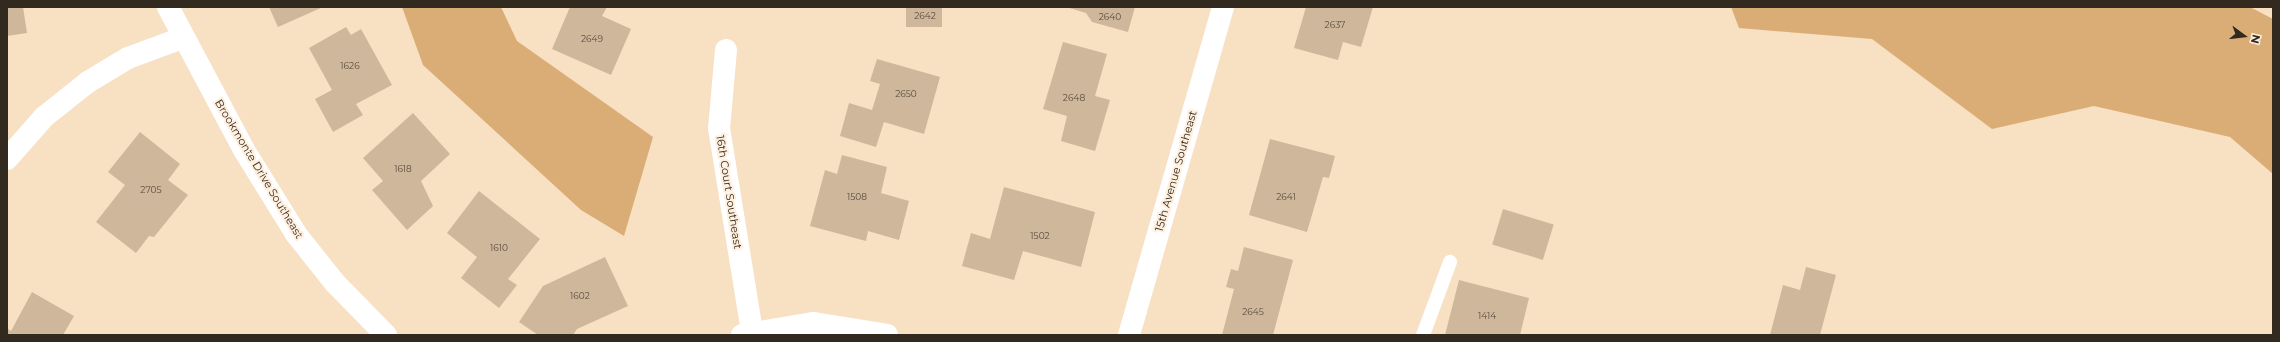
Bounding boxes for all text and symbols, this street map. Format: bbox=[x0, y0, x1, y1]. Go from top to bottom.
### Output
house number: 2642 bbox=[914, 11, 936, 21]
house number: 2640 bbox=[1099, 12, 1121, 22]
north arrow bbox=[2224, 16, 2264, 56]
house number: 2637 bbox=[1325, 20, 1345, 30]
text: N bbox=[2248, 33, 2264, 45]
house number: 2649 bbox=[581, 34, 603, 44]
house number: 1626 bbox=[340, 61, 360, 71]
house number: 2650 bbox=[895, 89, 917, 99]
house number: 2648 bbox=[1063, 93, 1085, 103]
street label: Brookmonte Drive Southeast bbox=[212, 97, 306, 241]
street label: 15th Avenue Southeast bbox=[1152, 109, 1200, 233]
street label: 16th Court Southeast bbox=[713, 134, 745, 250]
house number: 1618 bbox=[394, 164, 412, 174]
house number: 2705 bbox=[140, 185, 162, 195]
house number: 1508 bbox=[847, 192, 867, 202]
house number: 2641 bbox=[1276, 192, 1296, 202]
house number: 1502 bbox=[1030, 231, 1050, 241]
house number: 1610 bbox=[490, 243, 508, 253]
house number: 1602 bbox=[570, 291, 590, 301]
house number: 2645 bbox=[1242, 307, 1264, 317]
house number: 1414 bbox=[1478, 311, 1496, 321]

